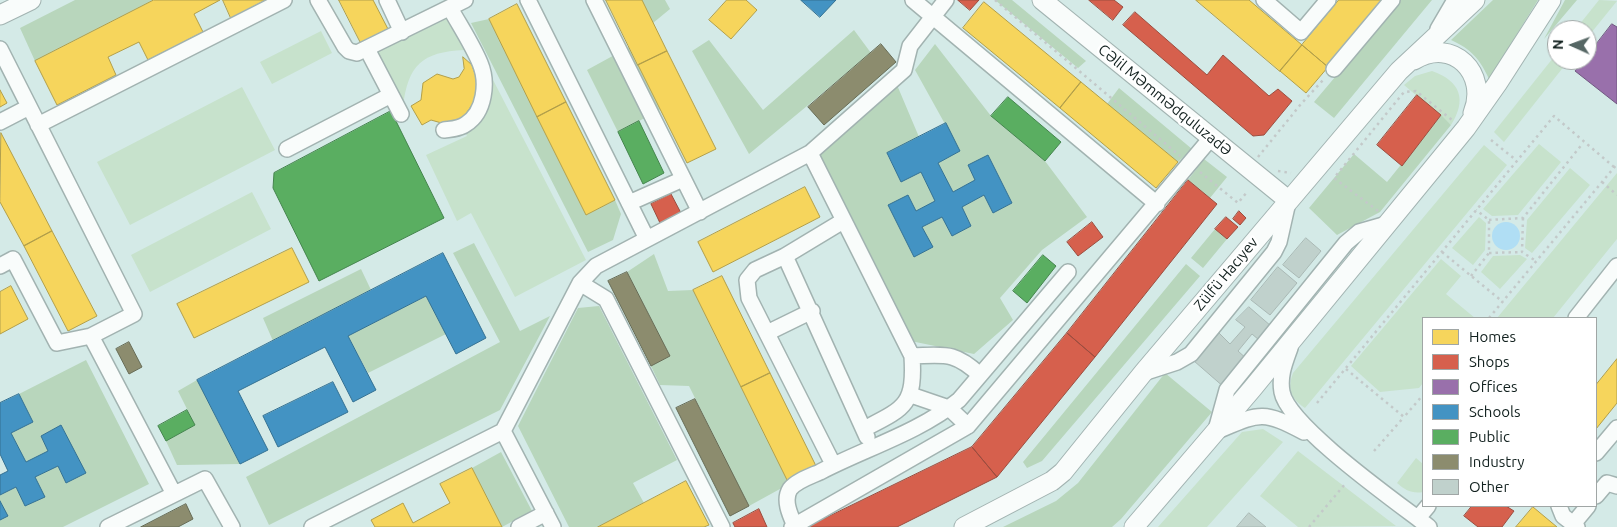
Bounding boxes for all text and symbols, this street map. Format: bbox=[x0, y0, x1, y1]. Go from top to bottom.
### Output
north arrow bbox=[1547, 20, 1597, 70]
text: N bbox=[1550, 39, 1566, 50]
street label: Cəlil Məmmədquluzadə bbox=[1094, 40, 1236, 160]
street label: Zülfü Hacıyev bbox=[1190, 234, 1262, 314]
legend bbox=[1422, 317, 1597, 507]
text: Homes bbox=[1469, 328, 1516, 345]
text: Shops bbox=[1469, 353, 1510, 370]
text: Offices bbox=[1469, 378, 1517, 395]
text: Schools bbox=[1469, 403, 1520, 420]
text: Public bbox=[1469, 428, 1510, 445]
text: Industry bbox=[1469, 453, 1524, 470]
text: Other bbox=[1469, 478, 1509, 495]

